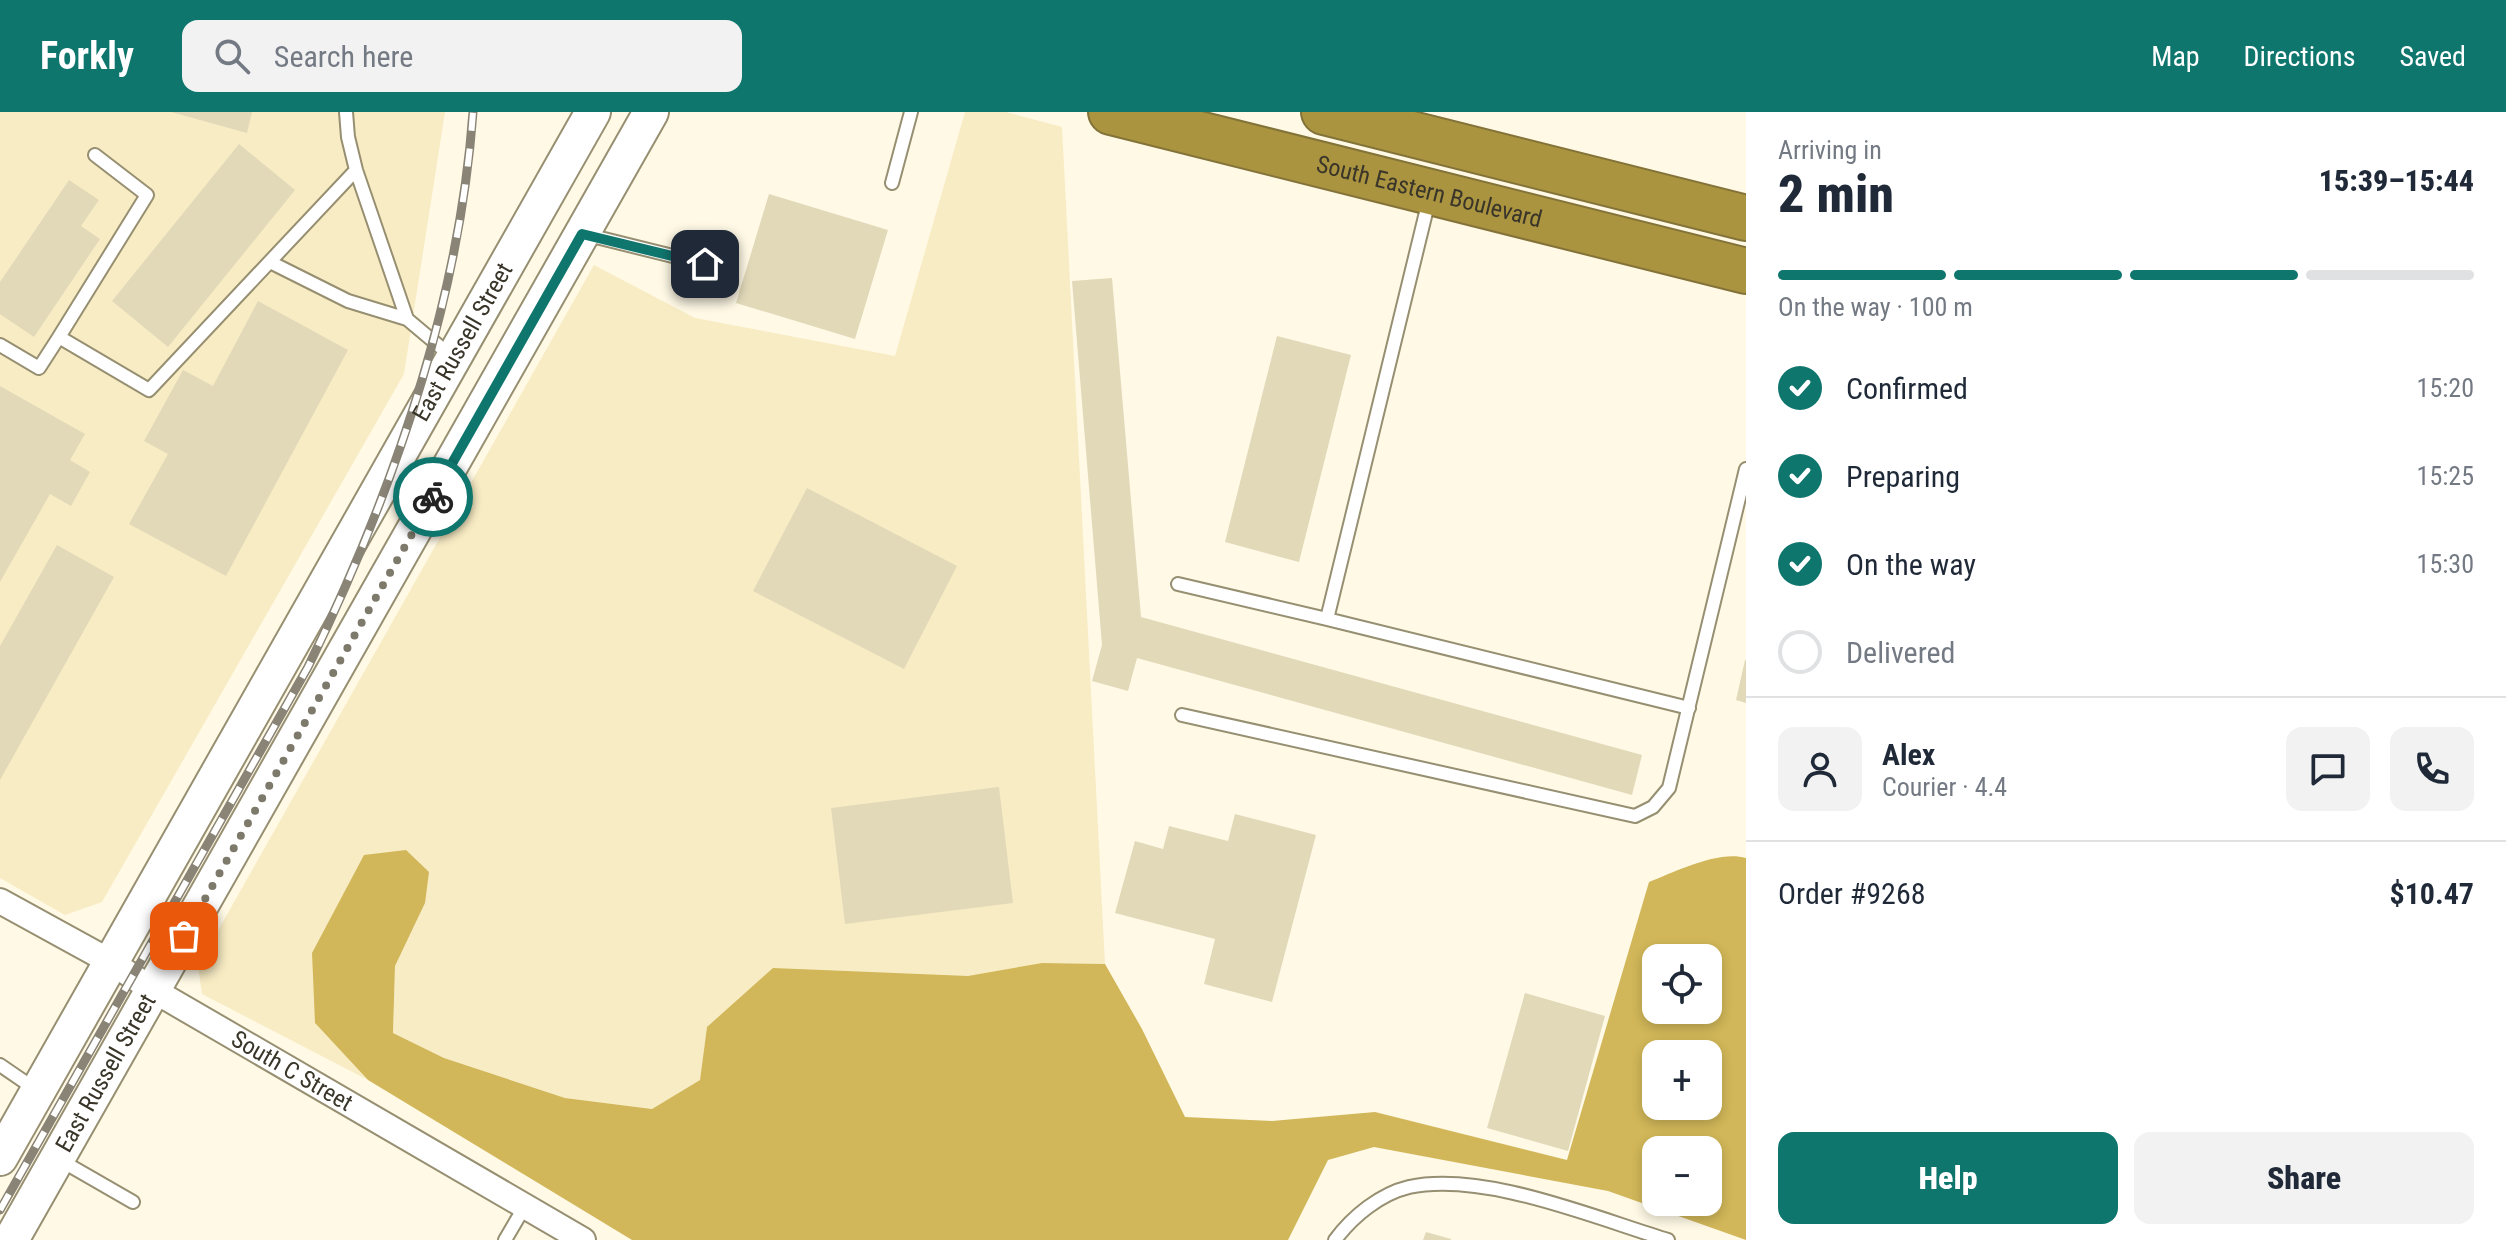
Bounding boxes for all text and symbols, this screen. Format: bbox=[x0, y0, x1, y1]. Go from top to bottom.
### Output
search box bbox=[182, 20, 742, 92]
text: Forkly bbox=[40, 34, 134, 78]
icon: search bbox=[210, 34, 254, 78]
text: Search here bbox=[274, 39, 413, 74]
text: Map bbox=[2151, 40, 2200, 73]
text: Directions bbox=[2244, 40, 2355, 73]
text: Saved bbox=[2399, 40, 2466, 73]
text: Arriving in bbox=[1778, 135, 1882, 165]
street label: South Eastern Boulevard bbox=[1313, 150, 1545, 233]
text: 15:39–15:44 bbox=[2319, 163, 2474, 198]
text: 2 min bbox=[1778, 164, 1894, 225]
pin bbox=[671, 230, 739, 298]
icon: home bbox=[683, 242, 727, 286]
street label: East Russell Street bbox=[407, 258, 519, 426]
text: On the way · 100 m bbox=[1778, 292, 1973, 322]
icon: check bbox=[1778, 366, 1822, 410]
text: Confirmed bbox=[1846, 371, 1968, 406]
text: 15:20 bbox=[2417, 373, 2474, 403]
icon: check bbox=[1778, 454, 1822, 498]
courier bbox=[393, 457, 473, 537]
text: Preparing bbox=[1846, 459, 1960, 494]
text: 15:25 bbox=[2417, 461, 2474, 491]
icon: bike bbox=[411, 475, 455, 519]
icon: check bbox=[1778, 542, 1822, 586]
text: On the way bbox=[1846, 547, 1976, 582]
text: 15:30 bbox=[2417, 549, 2474, 579]
text: Delivered bbox=[1846, 635, 1955, 670]
button: person bbox=[1778, 727, 1862, 811]
button: chat bbox=[2286, 727, 2370, 811]
button: phone bbox=[2390, 727, 2474, 811]
text: Alex bbox=[1882, 737, 1935, 772]
text: Courier · 4.4 bbox=[1882, 772, 2007, 802]
text: Order #9268 bbox=[1778, 876, 1926, 911]
text: $10.47 bbox=[2389, 876, 2474, 911]
pin bbox=[150, 902, 218, 970]
icon: bag bbox=[162, 914, 206, 958]
map controls bbox=[1642, 944, 1722, 1216]
button: locate bbox=[1642, 944, 1722, 1024]
street label: East Russell Street bbox=[50, 989, 162, 1157]
street label: South C Street bbox=[226, 1025, 358, 1117]
button: + bbox=[1642, 1040, 1722, 1120]
button: Help bbox=[1778, 1132, 2118, 1224]
button: Share bbox=[2134, 1132, 2474, 1224]
button: − bbox=[1642, 1136, 1722, 1216]

